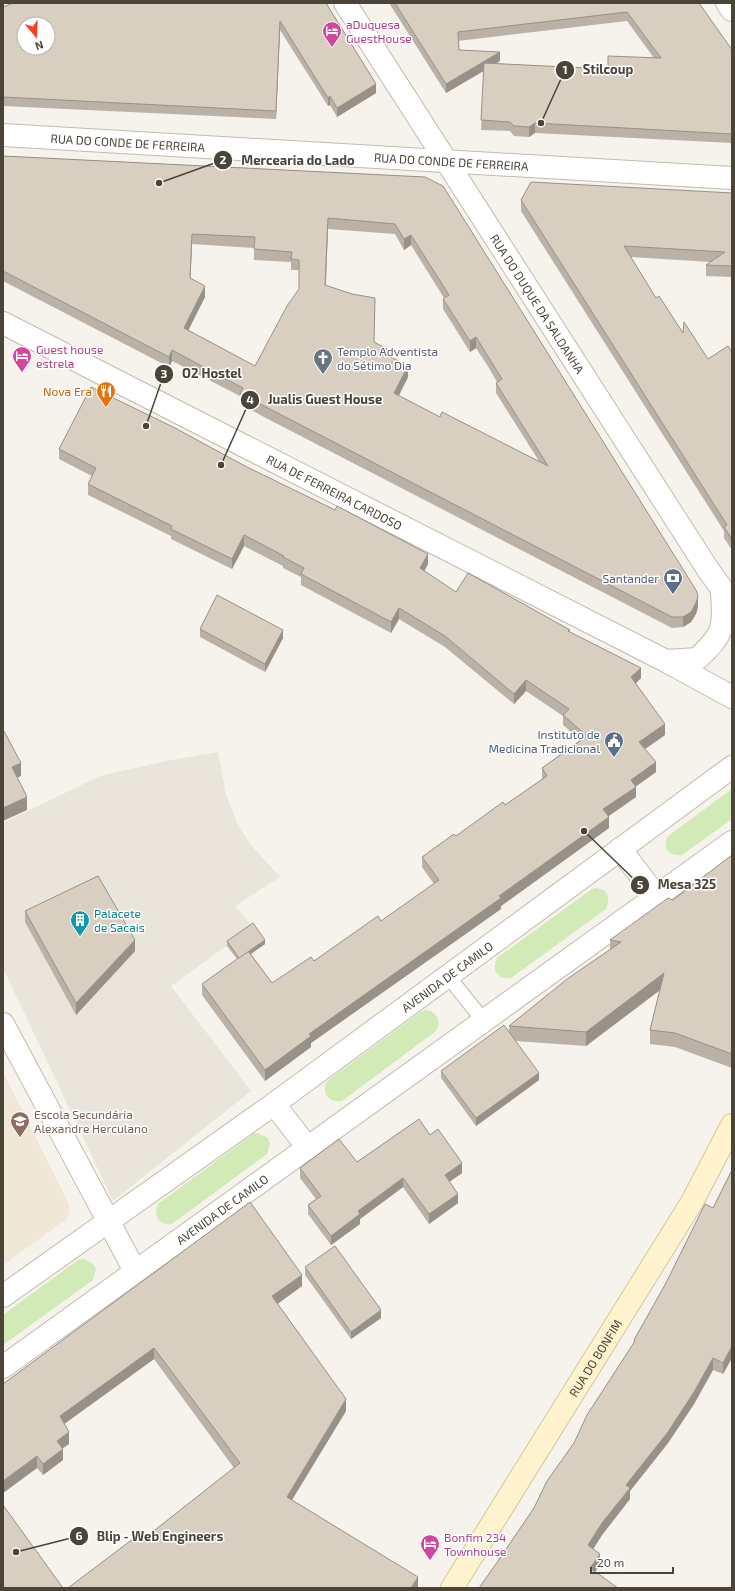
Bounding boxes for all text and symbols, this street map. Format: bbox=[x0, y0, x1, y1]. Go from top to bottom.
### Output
north arrow bbox=[16, 16, 56, 56]
place label: aDuquesa GuestHouse bbox=[346, 17, 412, 45]
hotel icon: aDuquesa GuestHouse bbox=[321, 20, 343, 48]
text: N bbox=[33, 38, 45, 53]
callout: Stilcoup bbox=[555, 57, 641, 82]
text: Stilcoup bbox=[583, 61, 633, 77]
text: 1 bbox=[562, 62, 568, 76]
street label: RUA DO CONDE DE FERREIRA bbox=[50, 131, 206, 154]
callout: Mercearia do Lado bbox=[213, 148, 362, 173]
street label: RUA DO CONDE DE FERREIRA bbox=[374, 150, 529, 173]
text: 2 bbox=[220, 152, 227, 166]
text: Mercearia do Lado bbox=[241, 152, 355, 168]
street label: RUA DO DUQUE DA SALDANHA bbox=[488, 231, 588, 376]
place label: Guest house estrela bbox=[36, 342, 103, 370]
place label: Templo Adventista do Sétimo Dia bbox=[337, 344, 438, 372]
hotel icon: Guest house estrela bbox=[11, 345, 33, 373]
church icon: Templo Adventista do Sétimo Dia bbox=[312, 347, 334, 375]
callout: O2 Hostel bbox=[154, 361, 250, 386]
text: O2 Hostel bbox=[182, 365, 243, 381]
text: 3 bbox=[161, 366, 168, 380]
restaurant icon: Nova Era bbox=[95, 380, 117, 408]
place label: Nova Era bbox=[43, 384, 92, 398]
callout: Jualis Guest House bbox=[240, 387, 391, 412]
text: Jualis Guest House bbox=[268, 391, 382, 407]
text: 4 bbox=[246, 392, 254, 406]
street label: RUA DE FERREIRA CARDOSO bbox=[264, 452, 405, 532]
bank icon: Santander bbox=[662, 567, 684, 595]
place label: Santander bbox=[602, 571, 659, 585]
place label: Instituto de Medicina Tradicional bbox=[488, 727, 600, 755]
public building icon: Instituto de Medicina Tradicional bbox=[603, 730, 625, 758]
callout: Mesa 325 bbox=[630, 872, 725, 897]
text: Mesa 325 bbox=[658, 876, 716, 892]
text: 5 bbox=[637, 877, 644, 891]
place label: Palacete de Sacais bbox=[94, 906, 145, 934]
building icon: Palacete de Sacais bbox=[69, 909, 91, 937]
street label: AVENIDA DE CAMILO bbox=[399, 938, 495, 1015]
place label: Escola Secundária Alexandre Herculano bbox=[34, 1107, 148, 1135]
school or university icon: Escola Secundária Alexandre Herculano bbox=[9, 1110, 31, 1138]
street label: AVENIDA DE CAMILO bbox=[173, 1171, 271, 1247]
street label: RUA DO BONFIM bbox=[566, 1317, 624, 1399]
callout: Blip - Web Engineers bbox=[69, 1524, 231, 1549]
text: 6 bbox=[75, 1528, 83, 1542]
text: Blip - Web Engineers bbox=[97, 1528, 223, 1544]
place label: Bonfim 234 Townhouse bbox=[444, 1530, 507, 1558]
hotel icon: Bonfim 234 Townhouse bbox=[419, 1533, 441, 1561]
scale bar bbox=[591, 1549, 673, 1575]
text: 20 m bbox=[597, 1555, 624, 1569]

